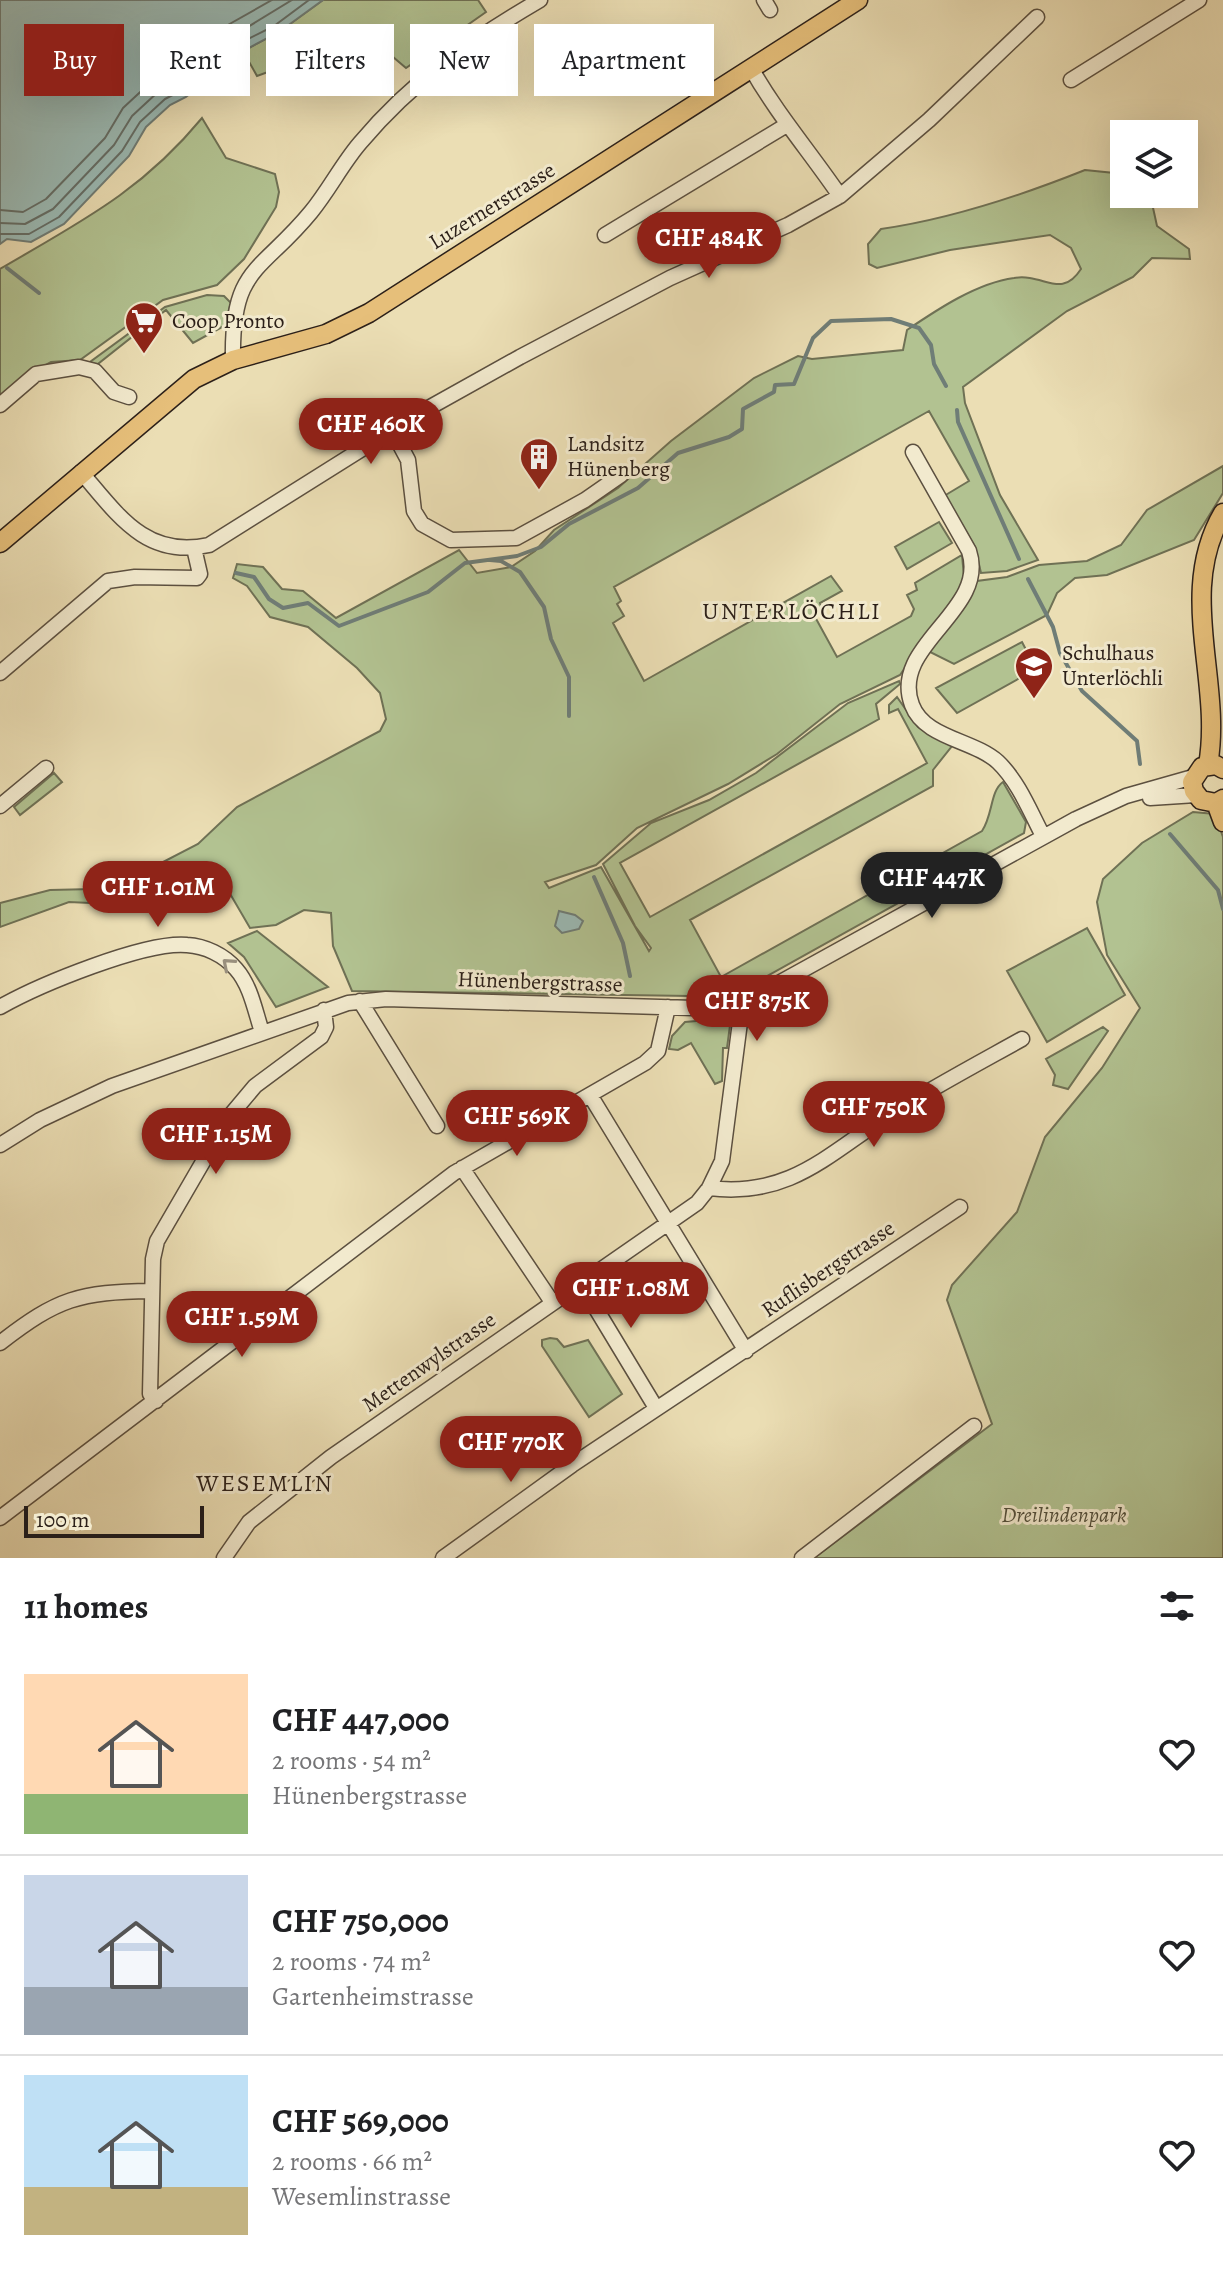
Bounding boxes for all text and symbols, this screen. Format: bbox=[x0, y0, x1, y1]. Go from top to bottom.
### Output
chip: Buy bbox=[24, 24, 124, 96]
chip: Rent bbox=[140, 24, 250, 96]
chip: Filters bbox=[266, 24, 394, 96]
chip: New bbox=[410, 24, 518, 96]
chip: Apartment bbox=[534, 24, 714, 96]
map controls bbox=[1110, 120, 1198, 208]
button: layers bbox=[1110, 120, 1198, 208]
street label: Luzernerstrasse bbox=[423, 155, 561, 257]
pin: CHF 484K bbox=[626, 212, 792, 280]
text: CHF 484K bbox=[655, 220, 763, 255]
supermarket icon: Coop Pronto bbox=[123, 300, 165, 355]
place label: Coop Pronto bbox=[172, 306, 285, 336]
pin: CHF 460K bbox=[288, 398, 454, 466]
text: CHF 460K bbox=[317, 406, 425, 441]
place label: Landsitz Hünenberg bbox=[567, 429, 670, 484]
building icon: Landsitz Hünenberg bbox=[518, 436, 560, 491]
district label: UNTERLÖCHLI bbox=[702, 595, 882, 627]
place label: Schulhaus Unterlöchli bbox=[1062, 638, 1163, 693]
school or university icon: Schulhaus Unterlöchli bbox=[1013, 645, 1055, 700]
pin: CHF 447K bbox=[849, 852, 1015, 920]
text: CHF 447K bbox=[879, 860, 985, 895]
pin: CHF 1.01M bbox=[66, 861, 250, 929]
text: CHF 1.01M bbox=[101, 869, 215, 904]
one-way arrow bbox=[223, 959, 238, 974]
street label: Hünenbergstrasse bbox=[457, 964, 623, 1000]
pin: CHF 875K bbox=[674, 975, 840, 1043]
text: CHF 875K bbox=[704, 983, 810, 1018]
pin: CHF 750K bbox=[791, 1081, 957, 1149]
text: CHF 750K bbox=[821, 1089, 927, 1124]
pin: CHF 569K bbox=[434, 1090, 600, 1158]
text: CHF 569K bbox=[464, 1098, 570, 1133]
pin: CHF 1.15M bbox=[124, 1108, 308, 1176]
text: CHF 1.15M bbox=[160, 1116, 272, 1151]
street label: Ruflisbergstrasse bbox=[755, 1213, 901, 1325]
pin: CHF 1.08M bbox=[539, 1262, 723, 1330]
text: CHF 1.08M bbox=[572, 1270, 690, 1305]
pin: CHF 1.59M bbox=[150, 1291, 334, 1359]
text: CHF 1.59M bbox=[184, 1299, 300, 1334]
street label: Mettenwylstrasse bbox=[356, 1305, 502, 1419]
pin: CHF 770K bbox=[428, 1416, 594, 1484]
text: CHF 770K bbox=[458, 1424, 564, 1459]
district label: WESEMLIN bbox=[195, 1467, 334, 1499]
park label: Dreilindenpark bbox=[1002, 1500, 1127, 1530]
scale bar bbox=[24, 1502, 204, 1538]
text: 100 m bbox=[36, 1505, 90, 1535]
text: 11 homes bbox=[24, 1583, 148, 1630]
icon: filters bbox=[1155, 1584, 1199, 1628]
text: CHF 447,000 bbox=[272, 1696, 449, 1743]
icon: home bbox=[88, 1706, 184, 1802]
icon: heart bbox=[1155, 1732, 1199, 1776]
text: 2 rooms · 54 m² bbox=[272, 1743, 431, 1778]
text: Hünenbergstrasse bbox=[272, 1778, 467, 1813]
text: CHF 750,000 bbox=[272, 1897, 449, 1944]
icon: home bbox=[88, 1907, 184, 2003]
icon: heart bbox=[1155, 1933, 1199, 1977]
text: 2 rooms · 74 m² bbox=[272, 1944, 431, 1979]
text: Gartenheimstrasse bbox=[272, 1979, 474, 2014]
text: CHF 569,000 bbox=[272, 2097, 449, 2144]
icon: home bbox=[88, 2107, 184, 2203]
icon: heart bbox=[1155, 2133, 1199, 2177]
text: 2 rooms · 66 m² bbox=[272, 2144, 432, 2179]
text: Wesemlinstrasse bbox=[272, 2179, 451, 2214]

